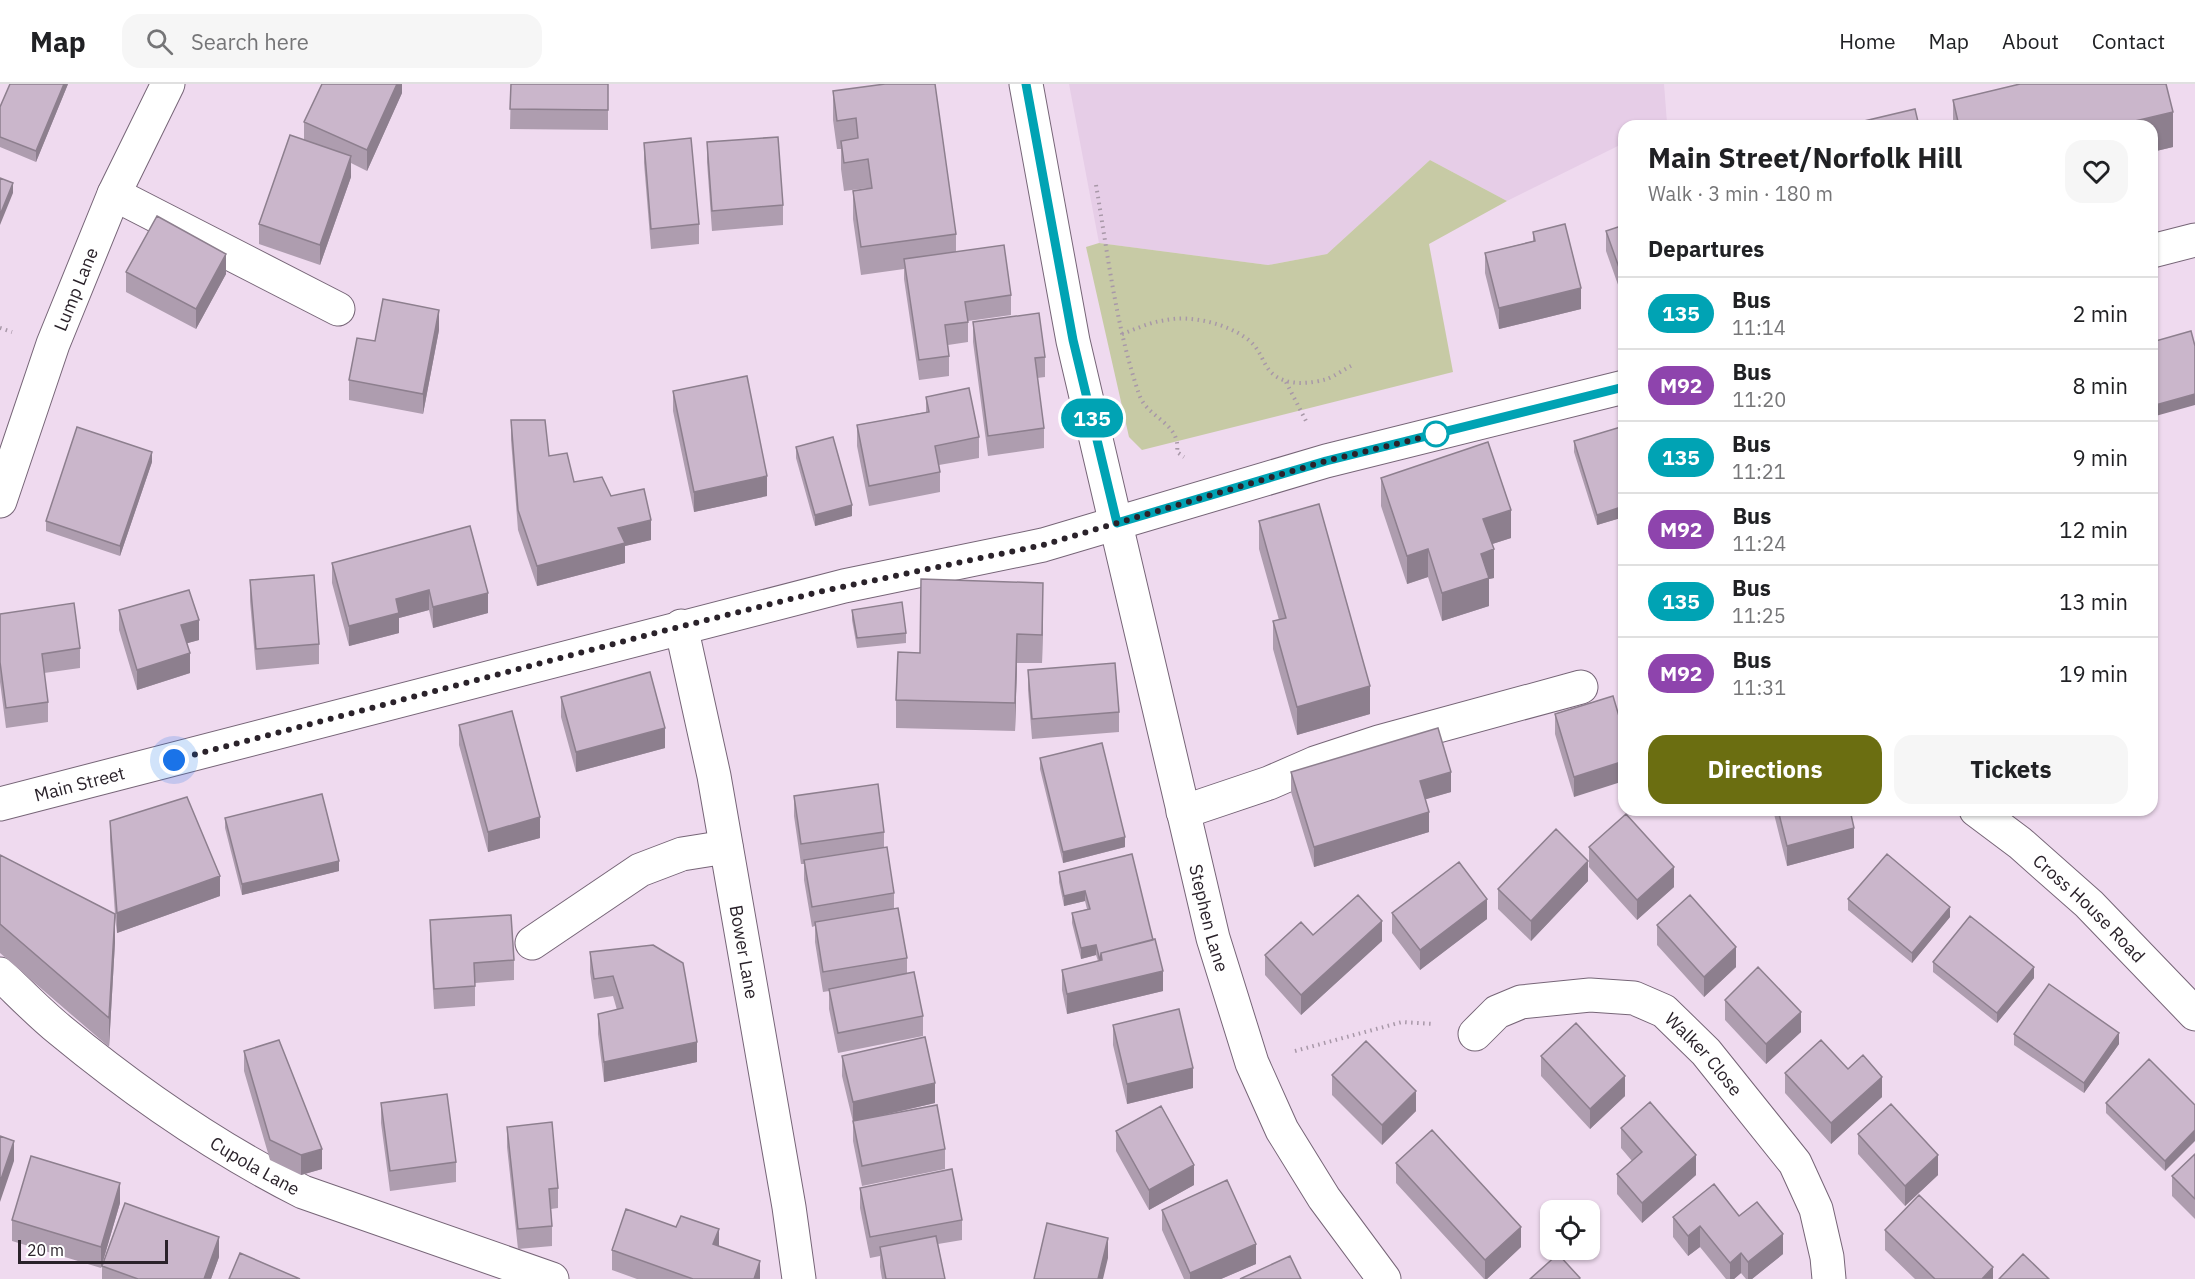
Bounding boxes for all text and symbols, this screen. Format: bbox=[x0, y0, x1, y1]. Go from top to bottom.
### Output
search box bbox=[122, 14, 542, 68]
text: Map bbox=[30, 23, 86, 60]
icon: search bbox=[143, 25, 176, 58]
text: Search here bbox=[191, 27, 309, 56]
text: Home bbox=[1839, 27, 1896, 55]
text: Map bbox=[1929, 27, 1969, 55]
text: About bbox=[2002, 27, 2059, 55]
text: Contact bbox=[2092, 27, 2165, 55]
text: Main Street/Norfolk Hill bbox=[1648, 139, 1962, 176]
button: heart bbox=[2065, 140, 2128, 203]
text: Walk · 3 min · 180 m bbox=[1648, 180, 1833, 207]
text: Departures bbox=[1648, 234, 1764, 263]
street label: Lump Lane bbox=[48, 244, 103, 334]
text: Bus bbox=[1732, 285, 1771, 314]
text: 135 bbox=[1662, 299, 1700, 327]
text: 2 min bbox=[2072, 299, 2128, 328]
text: 11:14 bbox=[1732, 314, 1786, 341]
text: Bus bbox=[1732, 357, 1771, 386]
text: M92 bbox=[1660, 371, 1702, 399]
text: 8 min bbox=[2072, 371, 2128, 400]
text: 11:20 bbox=[1732, 386, 1786, 413]
line badge: 135 bbox=[1058, 398, 1126, 438]
text: 135 bbox=[1073, 404, 1111, 432]
unlabelled marker bbox=[1423, 421, 1449, 447]
text: Bus bbox=[1732, 429, 1771, 458]
text: 135 bbox=[1662, 443, 1700, 471]
text: 9 min bbox=[2072, 443, 2128, 472]
text: 11:21 bbox=[1732, 458, 1786, 485]
text: Bus bbox=[1732, 501, 1771, 530]
text: M92 bbox=[1660, 515, 1702, 543]
text: 12 min bbox=[2059, 515, 2128, 544]
text: 11:24 bbox=[1732, 530, 1786, 557]
text: Bus bbox=[1732, 573, 1771, 602]
text: 135 bbox=[1662, 587, 1700, 615]
text: 13 min bbox=[2059, 587, 2128, 616]
text: 11:25 bbox=[1732, 602, 1786, 629]
text: Bus bbox=[1732, 645, 1771, 674]
text: M92 bbox=[1660, 659, 1702, 687]
text: 19 min bbox=[2059, 659, 2128, 688]
text: 11:31 bbox=[1732, 674, 1786, 701]
button: Directions bbox=[1648, 735, 1882, 804]
button: Tickets bbox=[1894, 735, 2128, 804]
your location bbox=[159, 745, 189, 775]
street label: Main Street bbox=[32, 761, 127, 806]
street label: Cross House Road bbox=[2029, 849, 2150, 967]
street label: Stephen Lane bbox=[1185, 862, 1234, 975]
street label: Bower Lane bbox=[725, 903, 764, 1001]
street label: Walker Close bbox=[1660, 1007, 1748, 1100]
street label: Cupola Lane bbox=[206, 1131, 304, 1200]
map controls bbox=[1540, 1200, 1600, 1260]
button: locate bbox=[1540, 1200, 1600, 1260]
scale bar bbox=[18, 1237, 168, 1264]
text: 20 m bbox=[27, 1240, 64, 1260]

